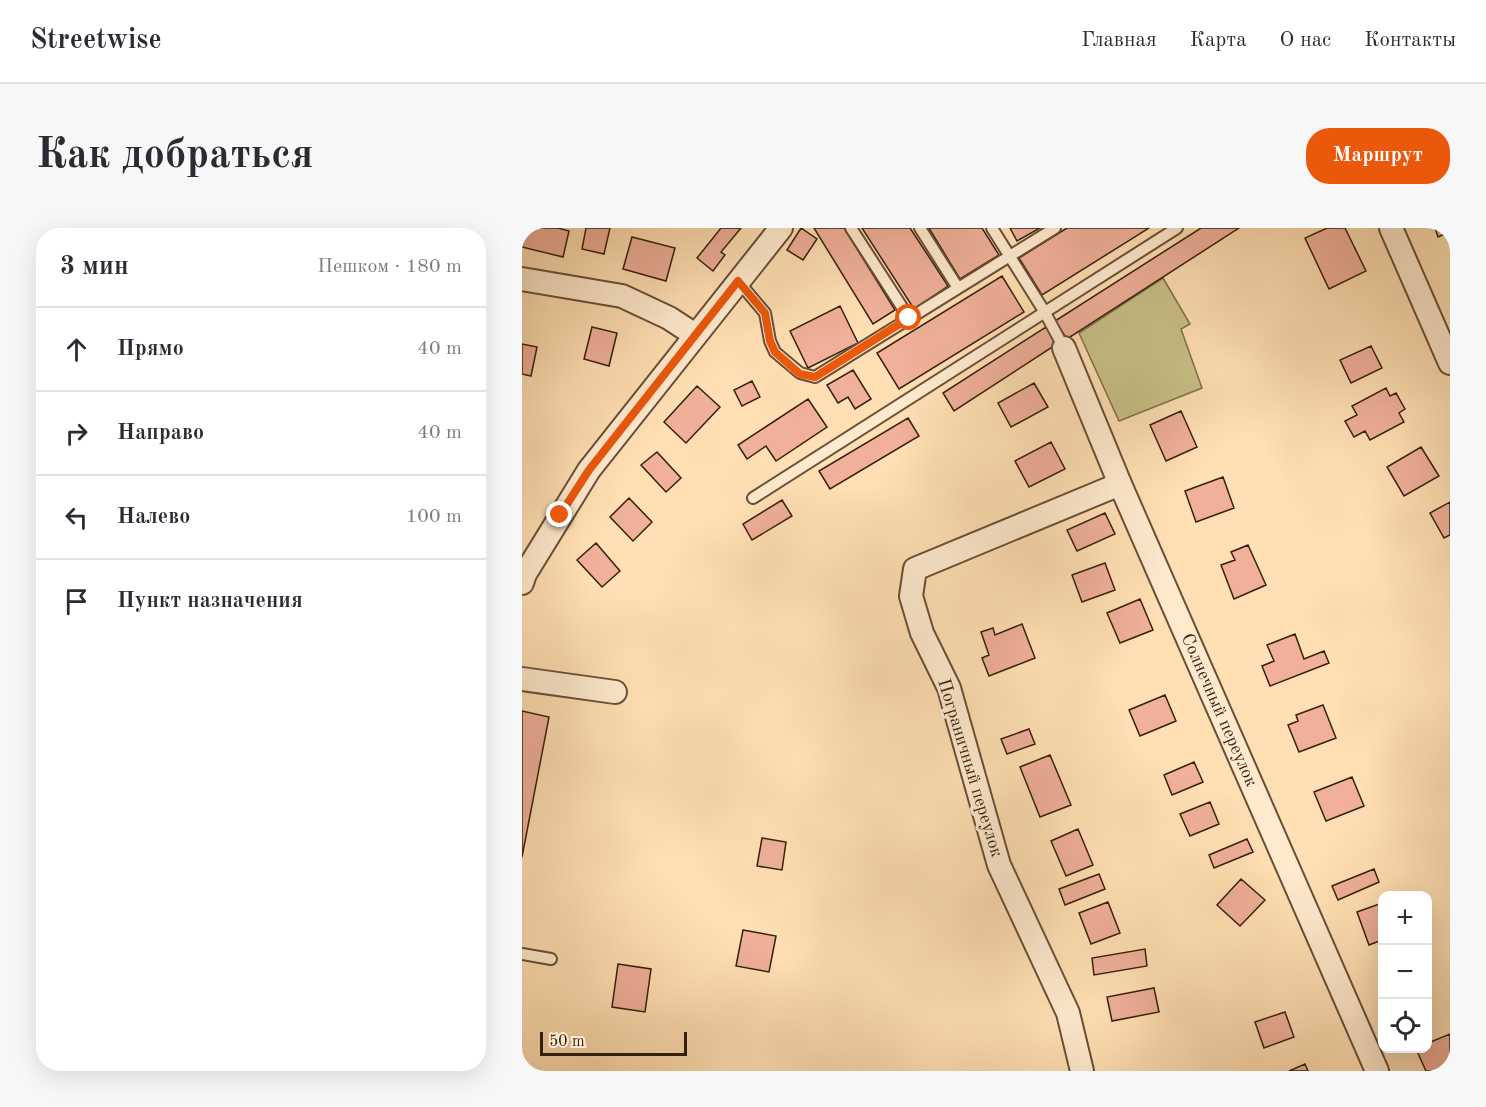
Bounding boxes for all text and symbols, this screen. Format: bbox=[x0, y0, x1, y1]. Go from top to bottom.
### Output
text: Streetwise bbox=[30, 27, 162, 55]
text: Главная bbox=[1081, 30, 1157, 51]
text: Карта bbox=[1190, 30, 1247, 51]
text: О нас bbox=[1280, 30, 1331, 51]
text: Контакты bbox=[1364, 30, 1456, 51]
button: Маршрут bbox=[1306, 128, 1450, 184]
text: Как добраться bbox=[36, 135, 313, 177]
text: 3 мин bbox=[60, 254, 129, 280]
text: Пешком · 180 m bbox=[317, 257, 462, 277]
route start bbox=[895, 304, 921, 330]
icon: ahead bbox=[60, 333, 93, 366]
text: Прямо bbox=[117, 338, 184, 360]
text: 40 m bbox=[417, 339, 462, 359]
icon: right bbox=[60, 417, 93, 450]
text: Направо bbox=[117, 422, 204, 444]
text: 40 m bbox=[417, 423, 462, 443]
icon: left bbox=[60, 501, 93, 534]
route end bbox=[546, 501, 572, 527]
text: Налево bbox=[117, 506, 190, 528]
text: 100 m bbox=[406, 507, 462, 527]
icon: arrive bbox=[60, 585, 93, 618]
text: Пункт назначения bbox=[117, 590, 303, 612]
street label: Солнечный переулок bbox=[1178, 631, 1260, 789]
street label: Пограничный переулок bbox=[934, 677, 1006, 859]
map controls bbox=[1378, 891, 1432, 1053]
button: + bbox=[1378, 891, 1432, 945]
button: − bbox=[1378, 945, 1432, 999]
button: locate bbox=[1378, 999, 1432, 1053]
scale bar bbox=[540, 1029, 687, 1056]
text: 50 m bbox=[549, 1034, 585, 1050]

